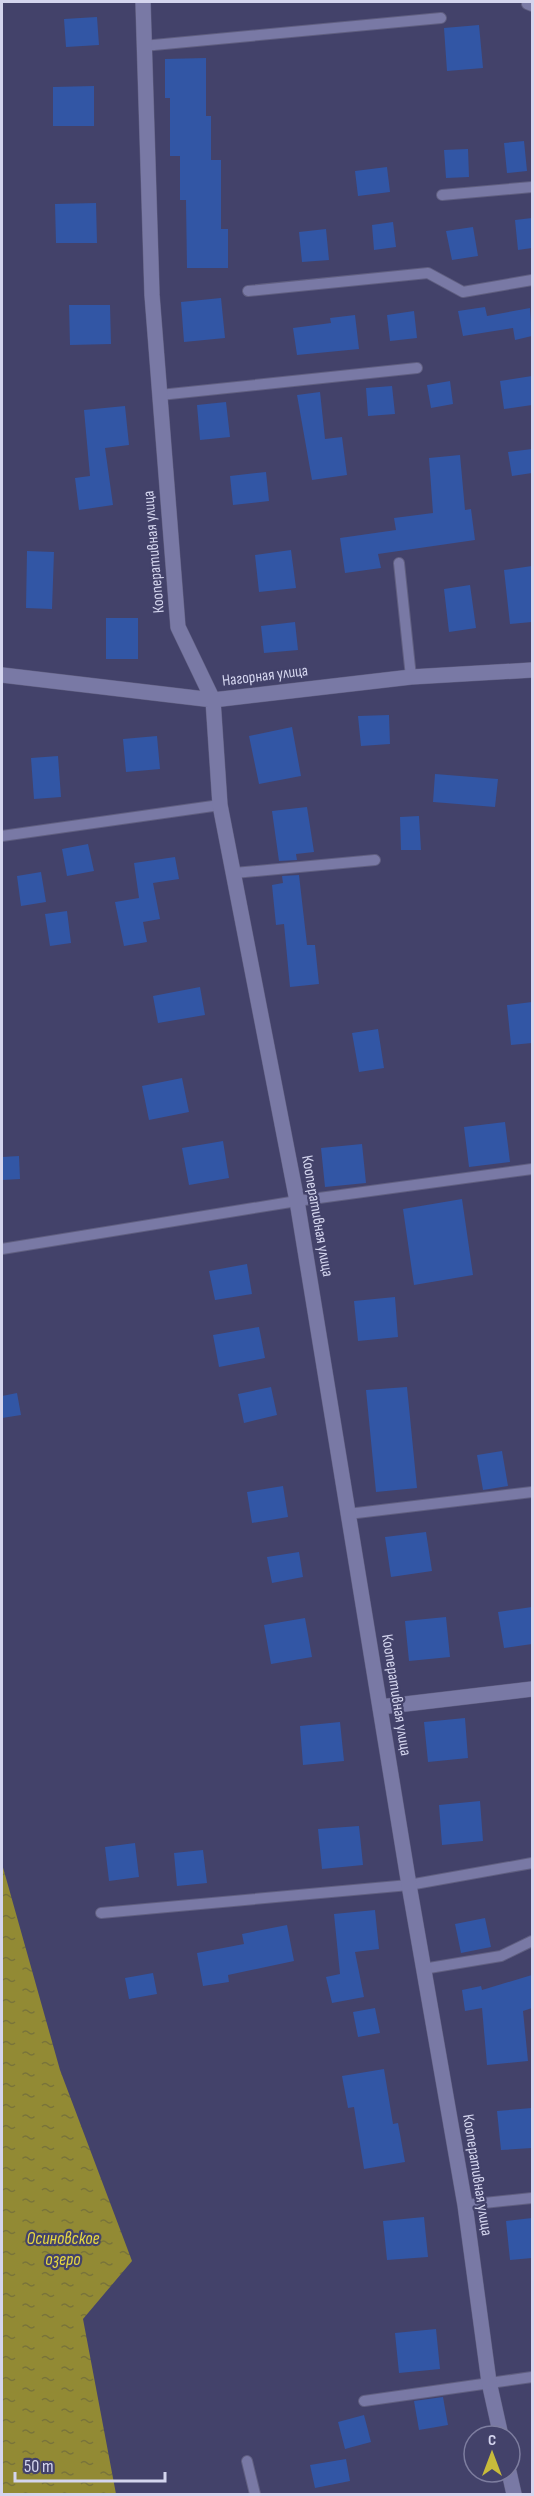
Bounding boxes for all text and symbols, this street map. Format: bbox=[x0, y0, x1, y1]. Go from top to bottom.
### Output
street label: Кооперативная улица bbox=[139, 490, 169, 614]
street label: Нагорная улица bbox=[221, 661, 309, 691]
street label: Кооперативная улица bbox=[297, 1154, 337, 1278]
street label: Кооперативная улица bbox=[377, 1633, 415, 1757]
street label: Кооперативная улица bbox=[458, 2113, 496, 2237]
water label: Осиновское озеро bbox=[26, 2228, 100, 2270]
north arrow bbox=[462, 2424, 522, 2484]
text: С bbox=[488, 2431, 496, 2450]
scale bar bbox=[15, 2445, 165, 2483]
text: 50 m bbox=[24, 2456, 54, 2477]

